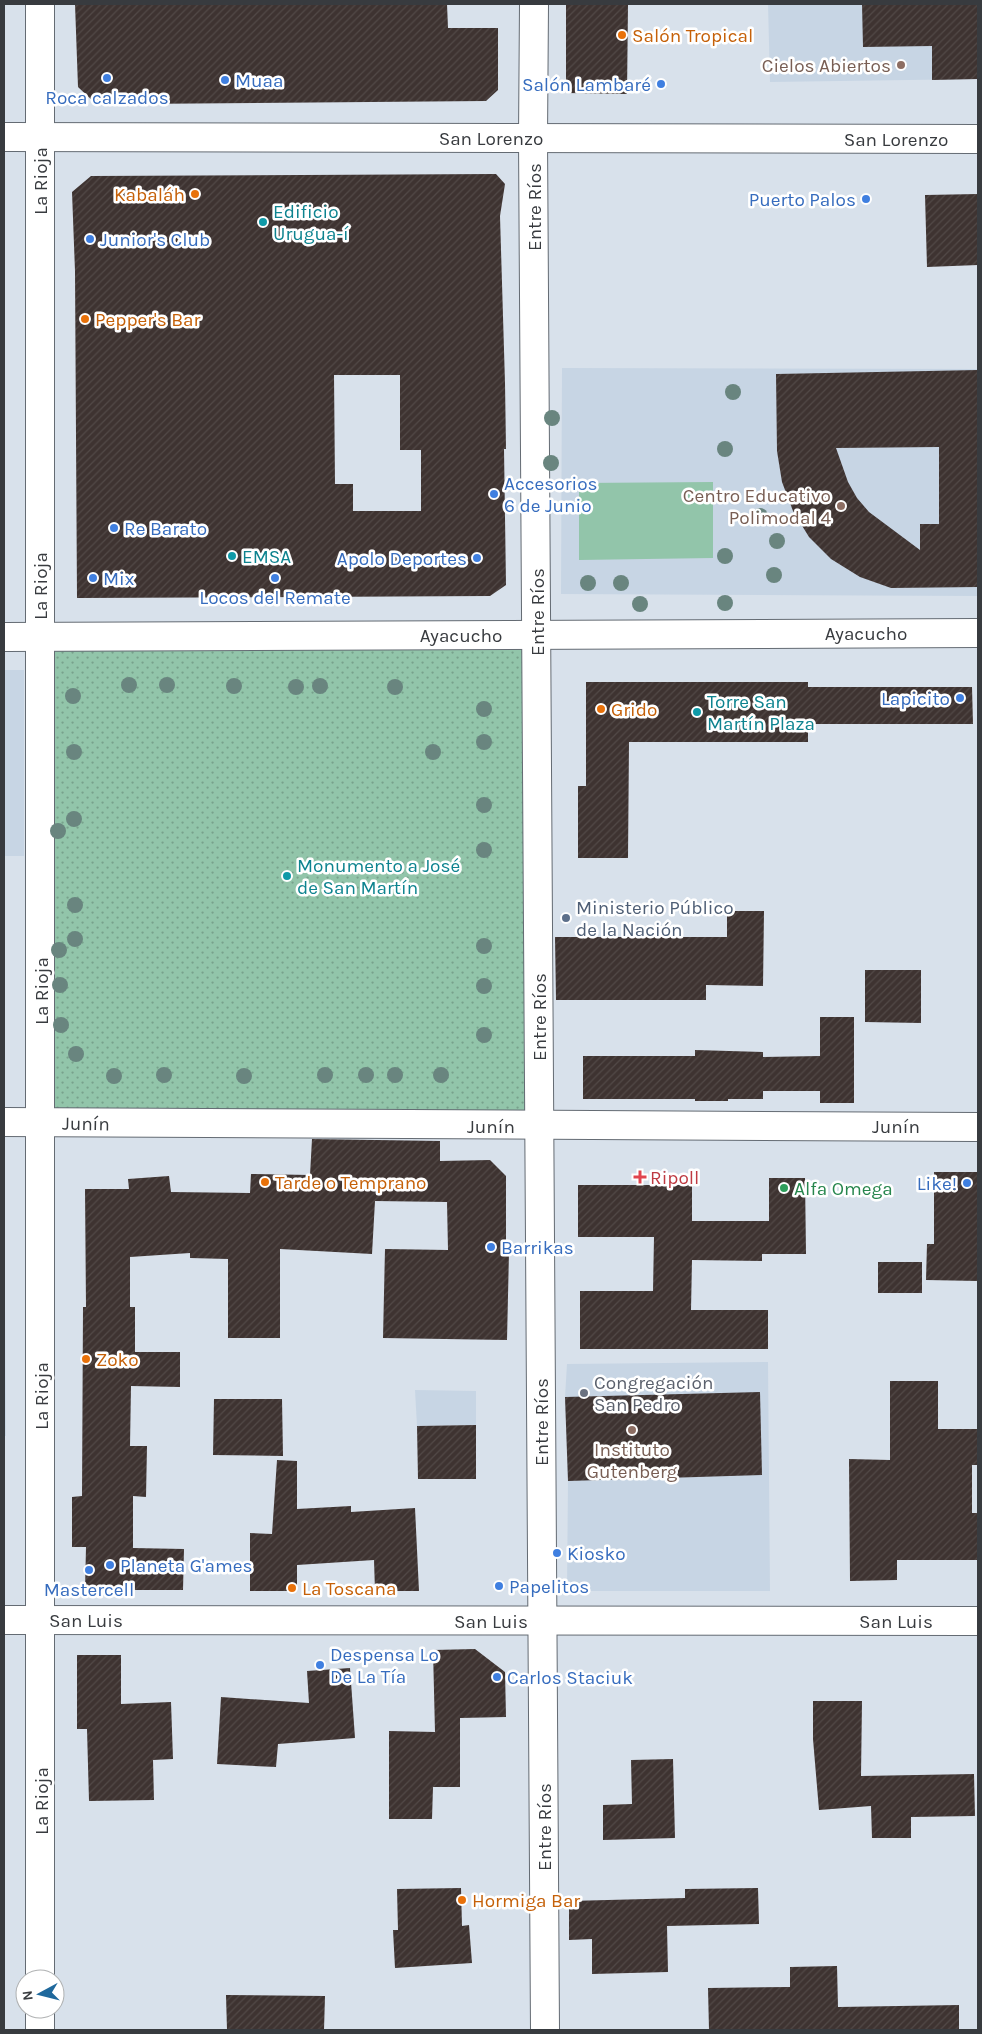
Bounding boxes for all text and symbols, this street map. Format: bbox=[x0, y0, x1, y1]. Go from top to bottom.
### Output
place label: Salón Tropical bbox=[632, 25, 753, 47]
marker: Salón Tropical bbox=[616, 29, 628, 41]
place label: Cielos Abiertos bbox=[762, 55, 891, 77]
marker: Cielos Abiertos bbox=[895, 59, 907, 71]
place label: Muaa bbox=[235, 70, 284, 92]
marker: Roca calzados bbox=[101, 72, 113, 84]
marker: Muaa bbox=[219, 74, 231, 86]
place label: Salón Lambaré bbox=[522, 74, 651, 96]
marker: Salón Lambaré bbox=[655, 78, 667, 90]
place label: Roca calzados bbox=[45, 87, 169, 109]
street label: San Lorenzo bbox=[439, 128, 543, 150]
street label: San Lorenzo bbox=[844, 129, 948, 151]
street label: La Rioja bbox=[30, 147, 52, 215]
street label: Entre Ríos bbox=[524, 163, 546, 251]
place label: Kabaláh bbox=[114, 184, 185, 206]
marker: Kabaláh bbox=[189, 188, 201, 200]
place label: Puerto Palos bbox=[749, 189, 856, 211]
marker: Puerto Palos bbox=[860, 193, 872, 205]
place label: Edificio Urugua-í bbox=[273, 201, 349, 245]
marker: Edificio Urugua-í bbox=[257, 216, 269, 228]
place label: Junior's Club bbox=[100, 229, 210, 251]
marker: Junior's Club bbox=[84, 233, 96, 245]
place label: Pepper's Bar bbox=[95, 309, 200, 331]
marker: Pepper's Bar bbox=[79, 313, 91, 325]
place label: Accesorios 6 de Junio bbox=[504, 473, 598, 517]
place label: Centro Educativo Polimodal 4 bbox=[683, 485, 831, 529]
marker: Accesorios 6 de Junio bbox=[488, 488, 500, 500]
marker: Centro Educativo Polimodal 4 bbox=[835, 500, 847, 512]
place label: Re Barato bbox=[124, 518, 207, 540]
marker: Re Barato bbox=[108, 522, 120, 534]
place label: EMSA bbox=[242, 546, 291, 568]
place label: Apolo Deportes bbox=[337, 548, 467, 570]
marker: EMSA bbox=[226, 550, 238, 562]
street label: La Rioja bbox=[30, 552, 52, 620]
marker: Apolo Deportes bbox=[471, 552, 483, 564]
place label: Mix bbox=[103, 568, 135, 590]
street label: Entre Ríos bbox=[527, 568, 549, 656]
marker: Mix bbox=[87, 572, 99, 584]
marker: Locos del Remate bbox=[269, 572, 281, 584]
place label: Locos del Remate bbox=[199, 587, 351, 609]
street label: Ayacucho bbox=[825, 623, 907, 645]
street label: Ayacucho bbox=[420, 625, 502, 647]
place label: Lapicito bbox=[881, 688, 950, 710]
place label: Torre San Martín Plaza bbox=[707, 691, 815, 735]
marker: Lapicito bbox=[954, 692, 966, 704]
place label: Grido bbox=[611, 699, 657, 721]
marker: Grido bbox=[595, 703, 607, 715]
marker: Torre San Martín Plaza bbox=[691, 706, 703, 718]
place label: Monumento a José de San Martín bbox=[297, 855, 460, 899]
marker: Monumento a José de San Martín bbox=[281, 870, 293, 882]
place label: Ministerio Público de la Nación bbox=[576, 897, 734, 941]
marker: Ministerio Público de la Nación bbox=[560, 912, 572, 924]
street label: La Rioja bbox=[31, 957, 53, 1025]
street label: Entre Ríos bbox=[529, 973, 551, 1061]
street label: Junín bbox=[62, 1113, 110, 1135]
street label: Junín bbox=[467, 1116, 515, 1138]
street label: Junín bbox=[872, 1116, 920, 1138]
place label: Ripoll bbox=[650, 1167, 699, 1189]
marker: Ripoll bbox=[634, 1171, 646, 1183]
place label: Tarde o Temprano bbox=[275, 1172, 427, 1194]
place label: Like! bbox=[917, 1173, 957, 1195]
marker: Tarde o Temprano bbox=[259, 1176, 271, 1188]
marker: Like! bbox=[961, 1177, 973, 1189]
place label: Alfa Omega bbox=[794, 1178, 893, 1200]
marker: Alfa Omega bbox=[778, 1182, 790, 1194]
place label: Barrikas bbox=[501, 1237, 574, 1259]
marker: Barrikas bbox=[485, 1241, 497, 1253]
place label: Zoko bbox=[96, 1349, 139, 1371]
marker: Zoko bbox=[80, 1353, 92, 1365]
street label: La Rioja bbox=[31, 1362, 53, 1430]
place label: Congregación San Pedro bbox=[594, 1372, 713, 1416]
street label: Entre Ríos bbox=[531, 1378, 553, 1466]
marker: Congregación San Pedro bbox=[578, 1387, 590, 1399]
marker: Instituto Gutenberg bbox=[626, 1424, 638, 1436]
place label: Instituto Gutenberg bbox=[587, 1439, 677, 1483]
place label: Kiosko bbox=[567, 1543, 626, 1565]
marker: Kiosko bbox=[551, 1547, 563, 1559]
place label: Planeta G'ames bbox=[120, 1555, 252, 1577]
marker: Planeta G'ames bbox=[104, 1559, 116, 1571]
marker: Mastercell bbox=[83, 1564, 95, 1576]
place label: Papelitos bbox=[509, 1576, 589, 1598]
place label: La Toscana bbox=[302, 1578, 396, 1600]
place label: Mastercell bbox=[44, 1579, 134, 1601]
marker: Papelitos bbox=[493, 1580, 505, 1592]
marker: La Toscana bbox=[286, 1582, 298, 1594]
street label: San Luis bbox=[49, 1610, 123, 1632]
street label: San Luis bbox=[454, 1611, 528, 1633]
street label: San Luis bbox=[859, 1611, 933, 1633]
place label: Despensa Lo De La Tía bbox=[330, 1644, 439, 1688]
marker: Despensa Lo De La Tía bbox=[314, 1659, 326, 1671]
place label: Carlos Staciuk bbox=[507, 1667, 633, 1689]
marker: Carlos Staciuk bbox=[491, 1671, 503, 1683]
street label: La Rioja bbox=[31, 1767, 53, 1835]
street label: Entre Ríos bbox=[534, 1783, 556, 1871]
place label: Hormiga Bar bbox=[472, 1890, 580, 1912]
marker: Hormiga Bar bbox=[456, 1894, 468, 1906]
north arrow bbox=[15, 1969, 65, 2019]
text: N bbox=[19, 1990, 37, 2002]

